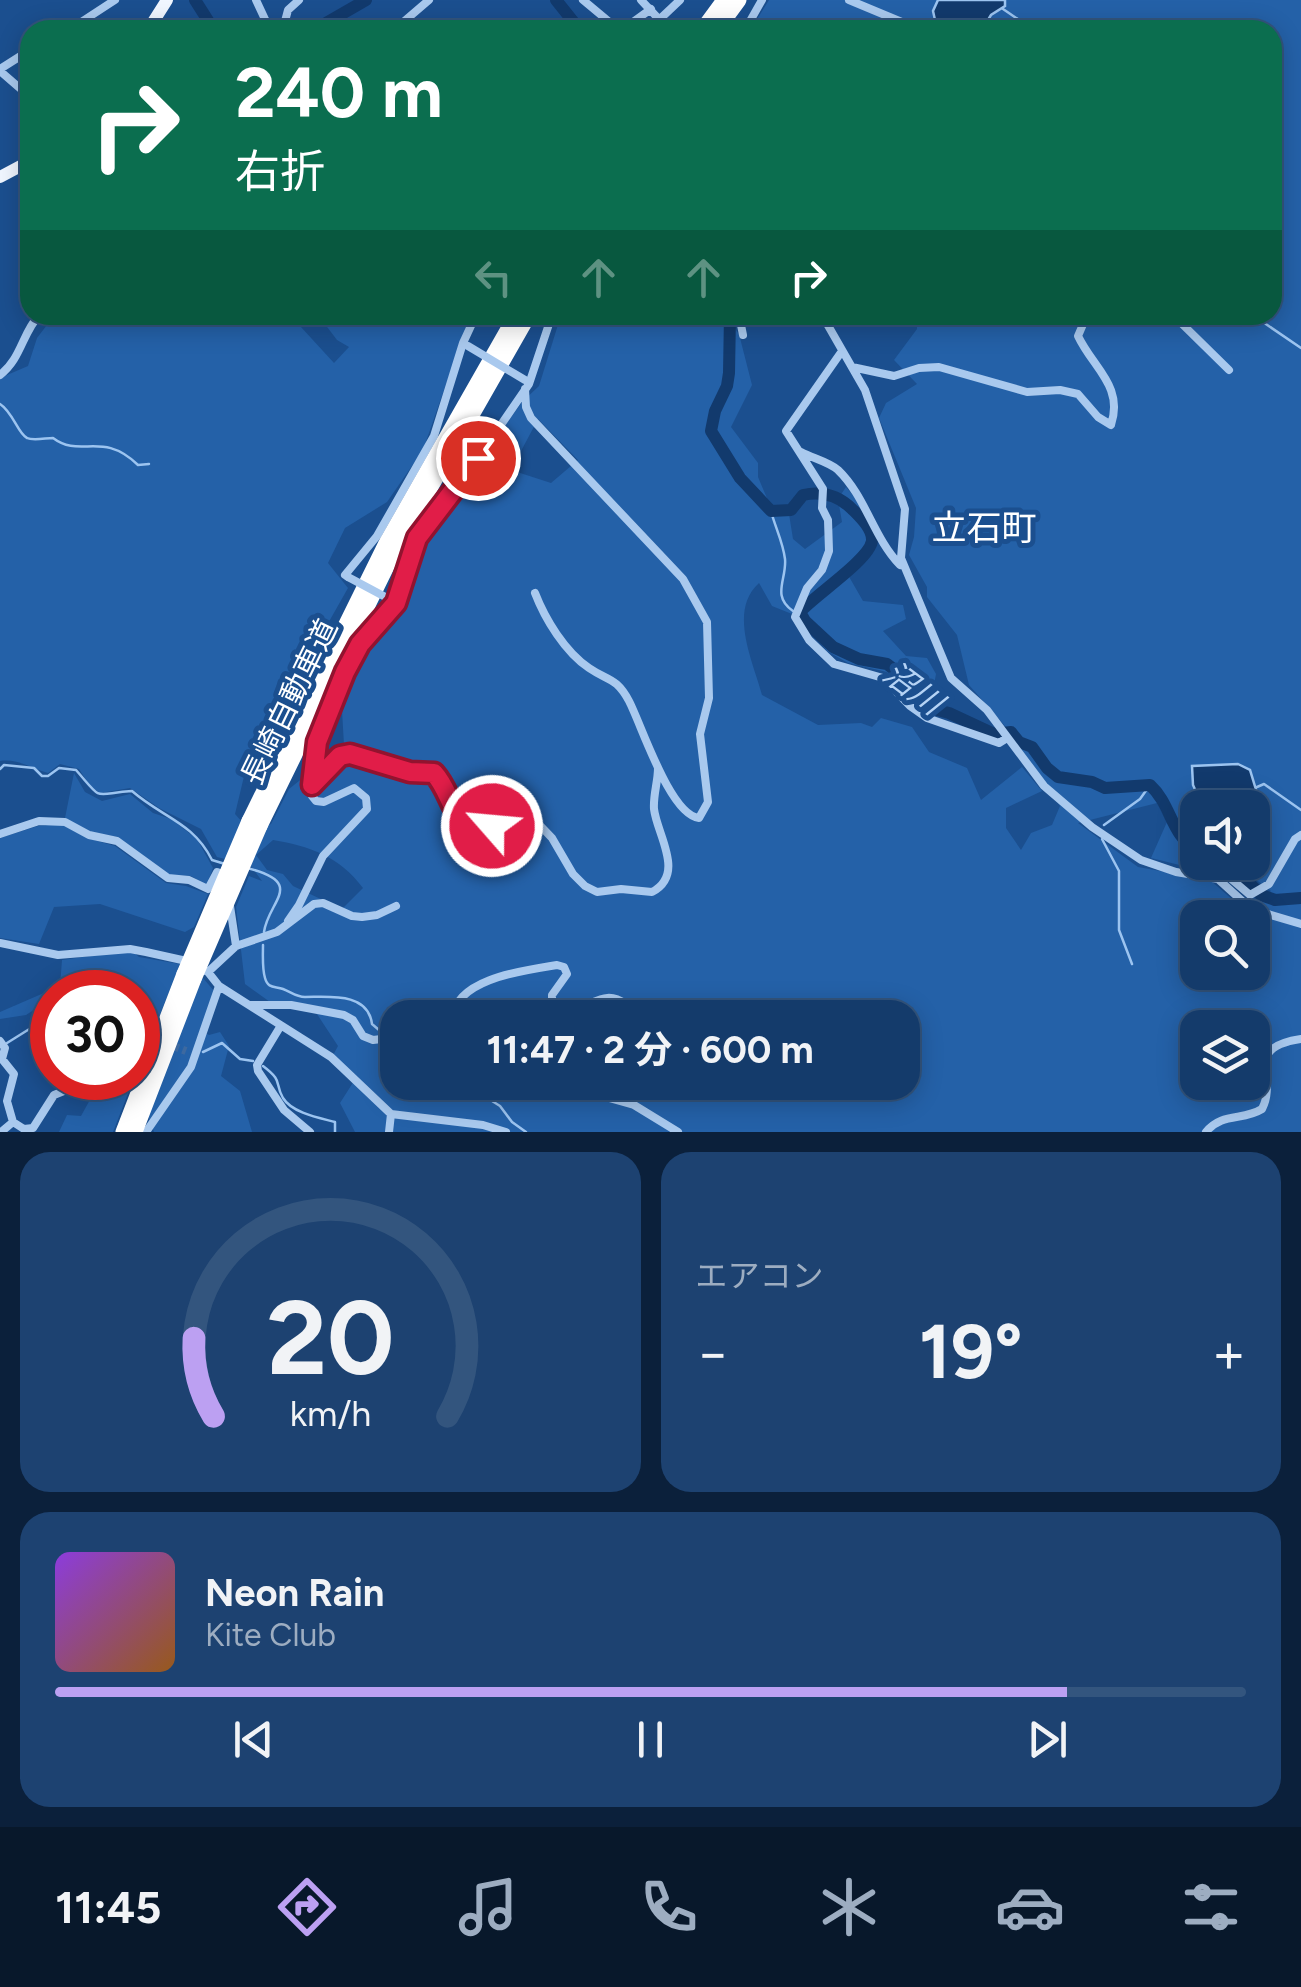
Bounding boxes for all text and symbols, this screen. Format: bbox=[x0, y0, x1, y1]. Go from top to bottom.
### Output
text: 240 m bbox=[235, 50, 443, 135]
icon: right bbox=[70, 60, 200, 190]
text: 右折 bbox=[235, 144, 325, 198]
icon: left bbox=[466, 250, 521, 305]
icon: ahead bbox=[571, 250, 626, 305]
icon: ahead bbox=[676, 250, 731, 305]
icon: right bbox=[781, 250, 836, 305]
pin bbox=[436, 416, 521, 501]
icon: arrive bbox=[451, 431, 506, 486]
district label: 立石町 bbox=[931, 507, 1037, 549]
street label: 長崎自動車道 bbox=[233, 613, 345, 791]
water label: 沼川 bbox=[876, 654, 952, 724]
position arrow bbox=[440, 774, 544, 878]
map controls bbox=[1180, 790, 1270, 1100]
button: sound bbox=[1180, 790, 1270, 880]
button: search bbox=[1180, 900, 1270, 990]
speed limit sign: 30 bbox=[30, 970, 160, 1100]
button: layers bbox=[1180, 1010, 1270, 1100]
text: 11:47 · 2 分 · 600 m bbox=[486, 1027, 814, 1073]
text: エアコン bbox=[696, 1257, 824, 1295]
text: 20 bbox=[266, 1275, 394, 1400]
text: 19° bbox=[919, 1307, 1023, 1397]
text: − bbox=[696, 1320, 730, 1386]
text: + bbox=[1212, 1320, 1246, 1386]
text: km/h bbox=[289, 1392, 371, 1435]
text: Neon Rain bbox=[205, 1570, 384, 1616]
text: Kite Club bbox=[205, 1616, 336, 1654]
icon: previous bbox=[226, 1712, 281, 1767]
icon: pause bbox=[623, 1712, 678, 1767]
icon: next bbox=[1020, 1712, 1075, 1767]
icon: directions bbox=[272, 1872, 342, 1942]
icon: music bbox=[453, 1872, 523, 1942]
icon: phone bbox=[634, 1872, 704, 1942]
icon: climate bbox=[814, 1872, 884, 1942]
icon: car bbox=[995, 1872, 1065, 1942]
icon: filters bbox=[1176, 1872, 1246, 1942]
text: 11:45 bbox=[55, 1880, 162, 1934]

